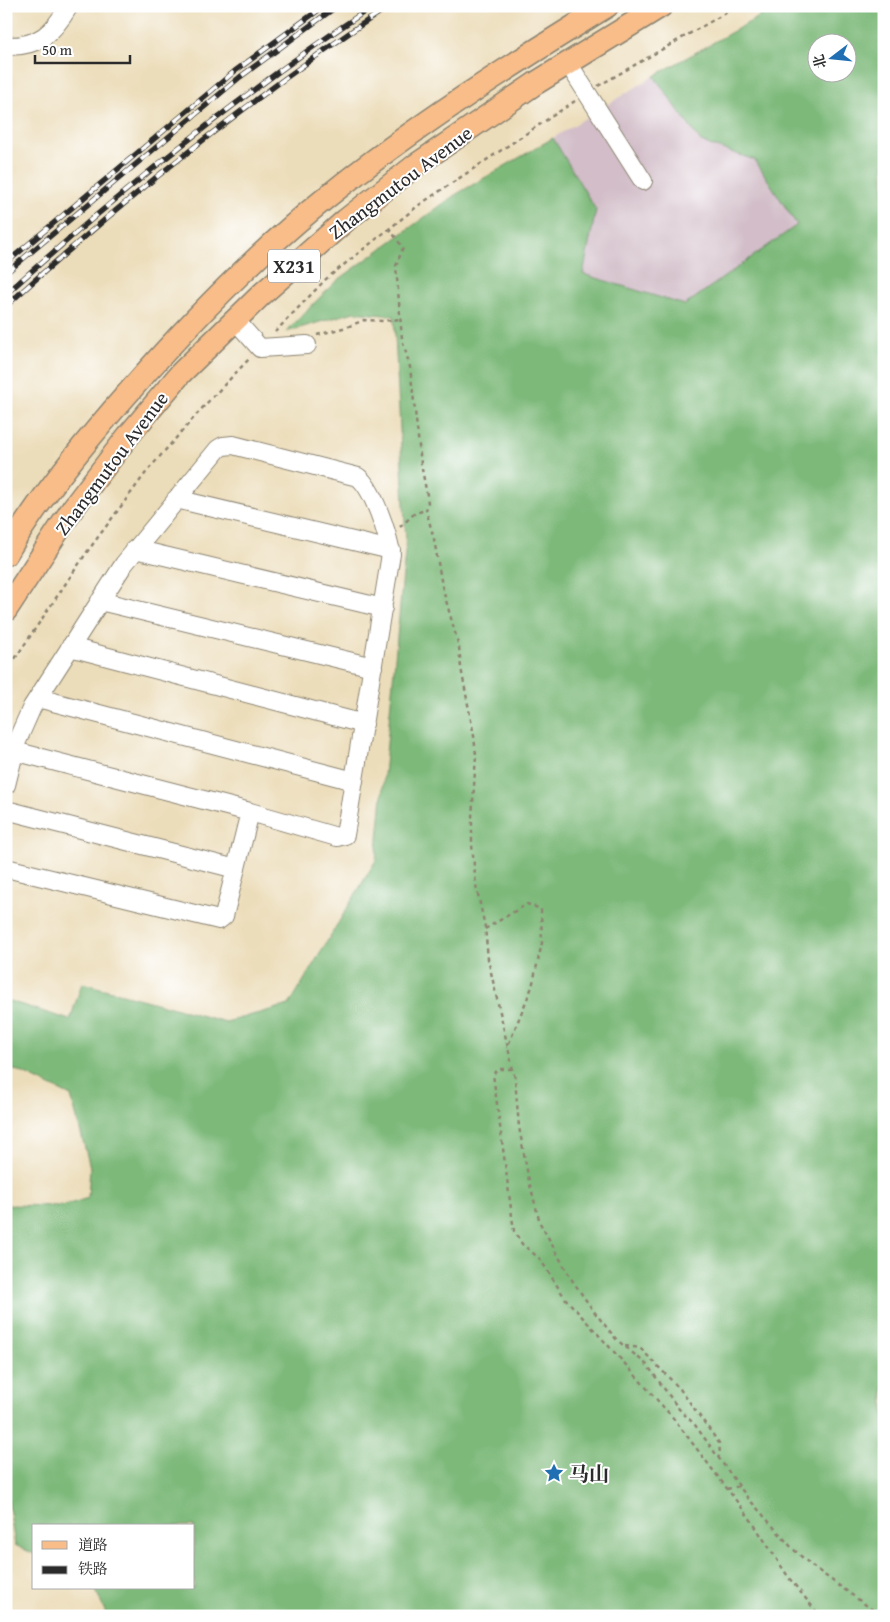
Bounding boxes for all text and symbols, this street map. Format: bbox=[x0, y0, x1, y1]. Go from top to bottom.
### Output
scale bar bbox=[35, 32, 130, 64]
north arrow bbox=[808, 32, 858, 82]
text: 50 m bbox=[42, 39, 73, 60]
text: 北 bbox=[808, 52, 831, 71]
street label: Zhangmutou Avenue bbox=[322, 118, 478, 246]
road number: X231 bbox=[268, 250, 320, 282]
street label: Zhangmutou Avenue bbox=[47, 385, 175, 541]
place label: 马山 bbox=[569, 1459, 609, 1488]
place icon: 马山 bbox=[543, 1462, 565, 1484]
legend bbox=[32, 1524, 195, 1590]
text: 道路 bbox=[78, 1534, 108, 1555]
text: 铁路 bbox=[78, 1558, 108, 1579]

